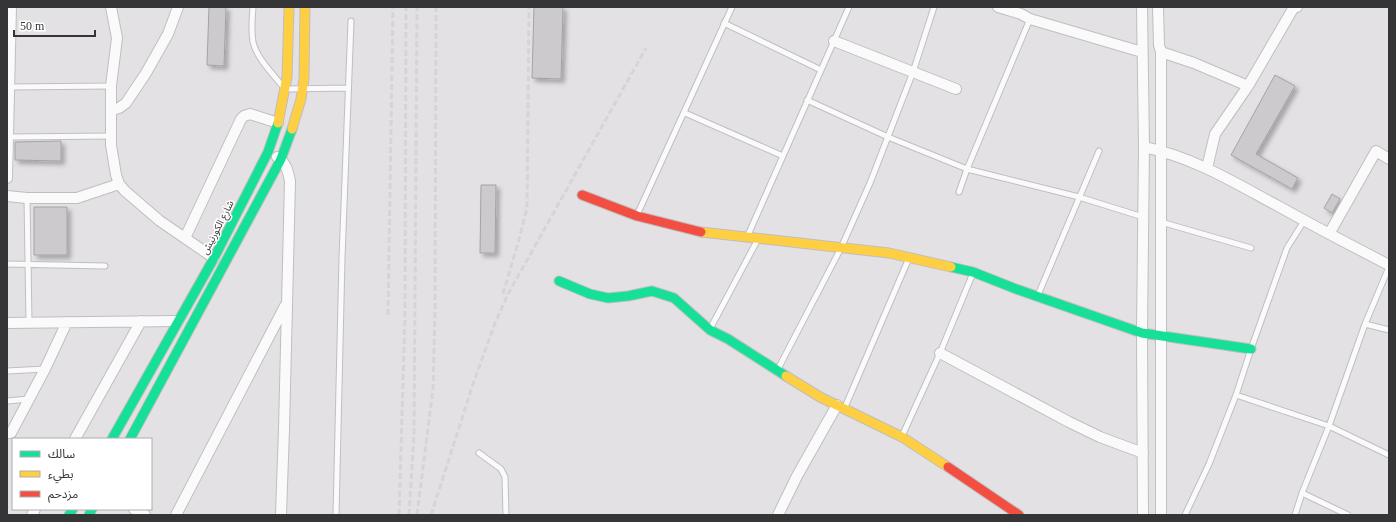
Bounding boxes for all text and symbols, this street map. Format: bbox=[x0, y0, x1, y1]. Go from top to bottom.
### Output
scale bar bbox=[14, 12, 95, 38]
text: 50 m bbox=[20, 19, 45, 33]
street label: شارع الكورنيش bbox=[199, 198, 238, 257]
legend bbox=[12, 438, 152, 510]
text: سالك bbox=[48, 447, 75, 461]
text: بطيء bbox=[48, 467, 74, 484]
text: مزدحم bbox=[48, 487, 78, 503]

